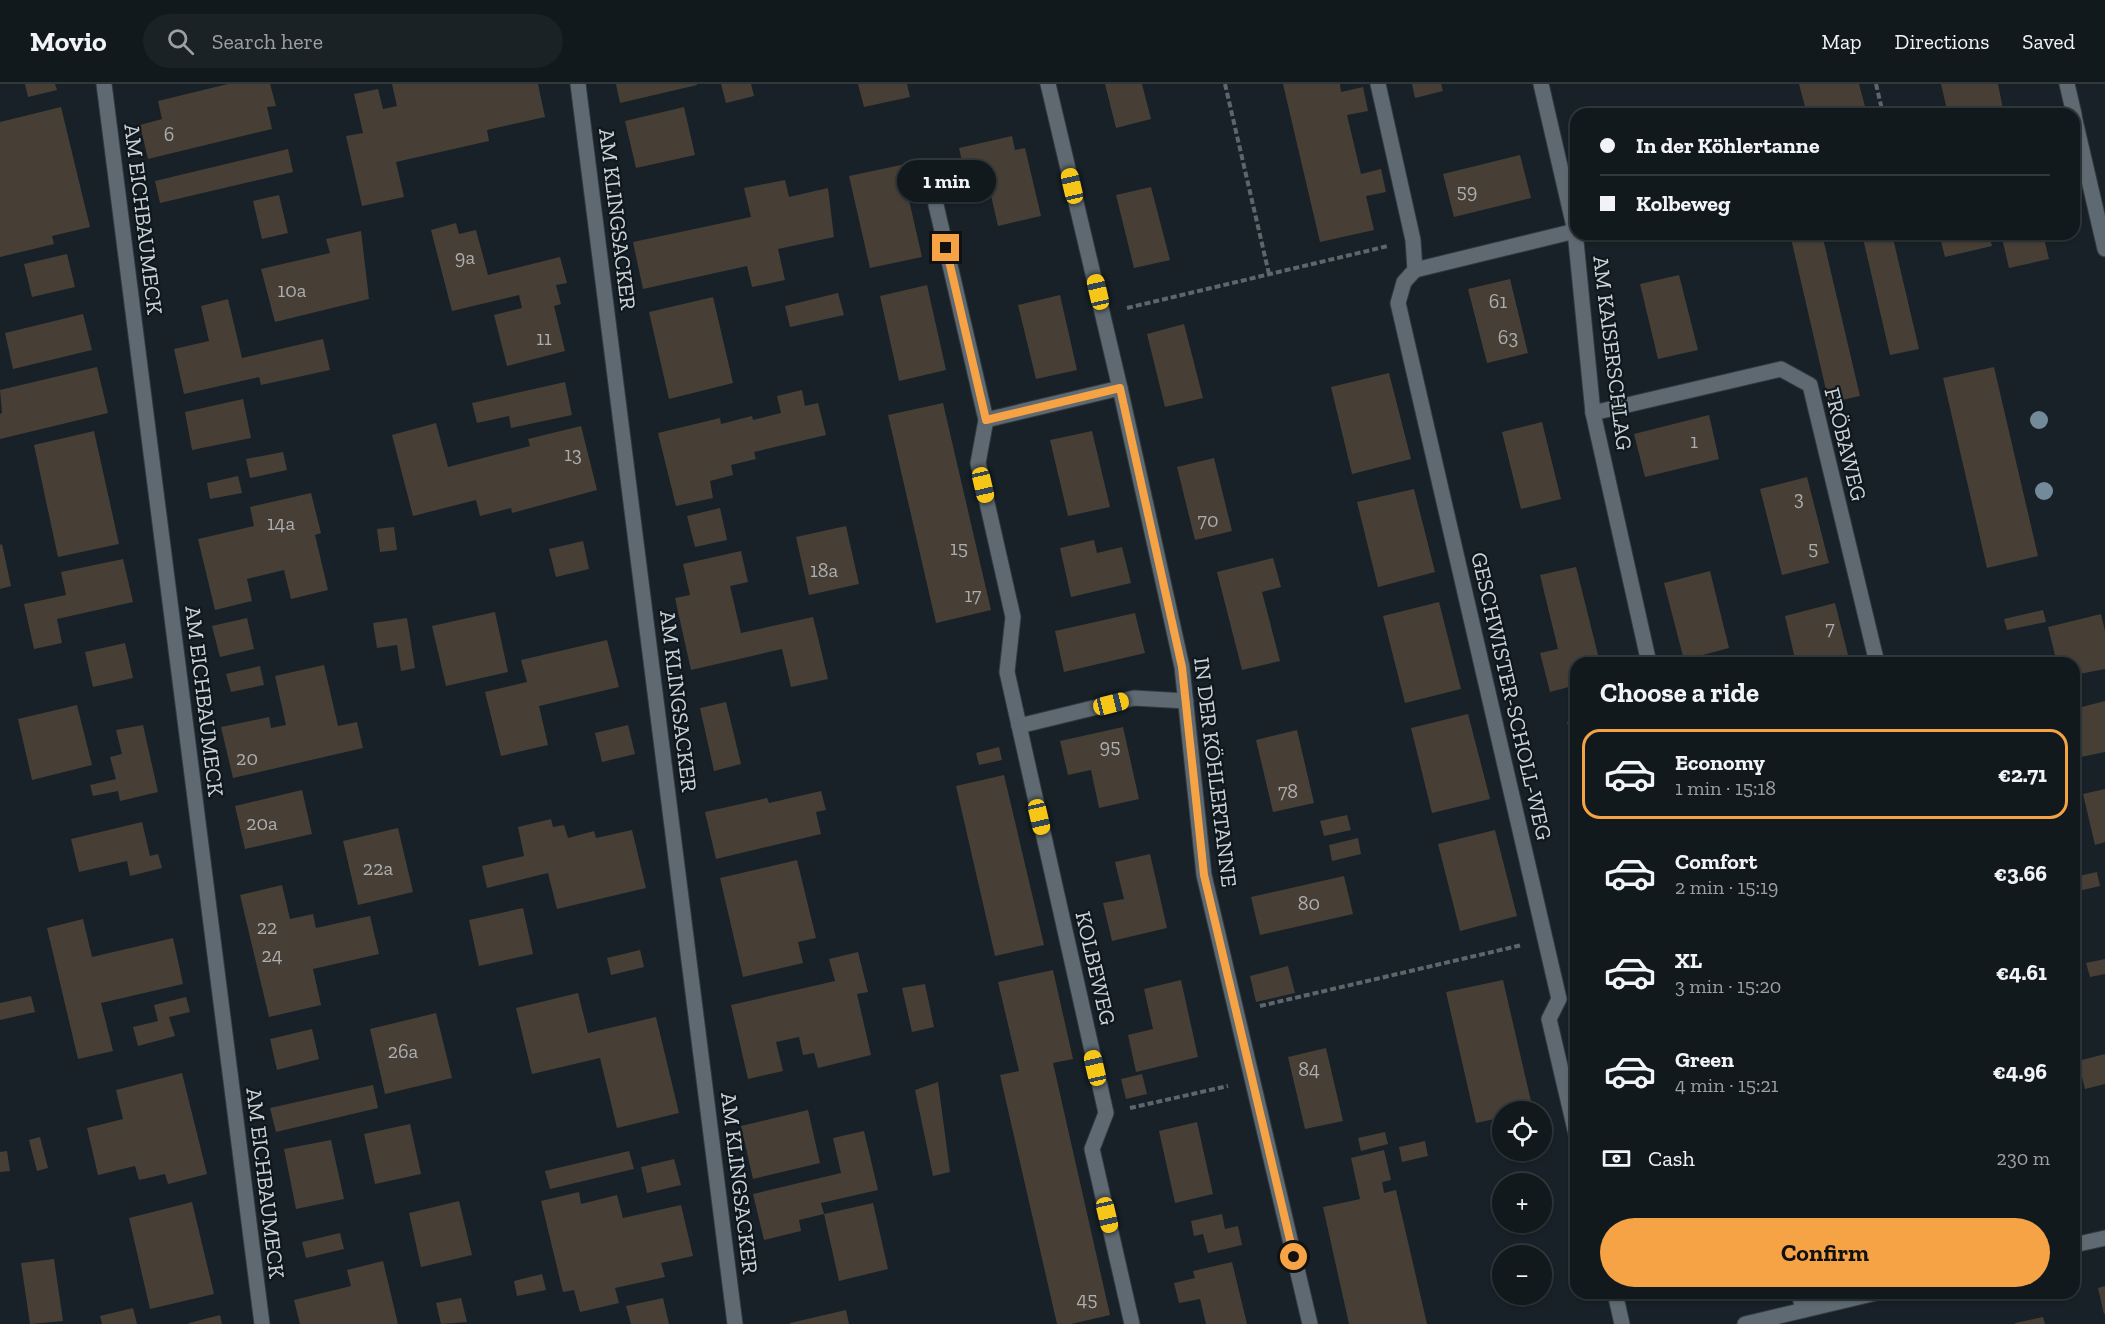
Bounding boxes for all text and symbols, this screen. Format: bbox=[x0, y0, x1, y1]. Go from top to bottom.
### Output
search box bbox=[143, 14, 563, 68]
text: Movio bbox=[30, 25, 107, 58]
icon: search bbox=[164, 25, 197, 58]
text: Search here bbox=[212, 28, 323, 55]
text: Map bbox=[1822, 29, 1862, 54]
text: Directions bbox=[1895, 29, 1989, 54]
text: Saved bbox=[2022, 29, 2075, 54]
street label: AM EICHBAUMECK bbox=[118, 122, 169, 316]
house number: 6 bbox=[164, 122, 174, 146]
street label: AM KLINGSACKER bbox=[593, 127, 642, 312]
text: In der Köhlertanne bbox=[1636, 132, 1820, 159]
callout: 1 min bbox=[896, 161, 996, 203]
car bbox=[1059, 166, 1085, 206]
text: 1 min bbox=[923, 169, 970, 193]
house number: 59 bbox=[1457, 179, 1477, 203]
text: Kolbeweg bbox=[1636, 190, 1730, 217]
route end bbox=[932, 234, 959, 261]
house number: 9a bbox=[455, 245, 475, 269]
street label: AM KAISERSCHLAG bbox=[1587, 254, 1638, 452]
car bbox=[1085, 272, 1111, 312]
house number: 10a bbox=[278, 278, 307, 302]
house number: 61 bbox=[1489, 289, 1507, 313]
house number: 63 bbox=[1498, 325, 1518, 349]
house number: 11 bbox=[536, 326, 552, 350]
street label: FRÖBAWEG bbox=[1818, 385, 1873, 504]
house number: 1 bbox=[1690, 429, 1698, 453]
house number: 13 bbox=[564, 442, 582, 466]
car bbox=[970, 465, 996, 505]
house number: 3 bbox=[1794, 486, 1804, 510]
house number: 70 bbox=[1198, 508, 1218, 532]
house number: 14a bbox=[267, 511, 295, 535]
house number: 15 bbox=[950, 536, 968, 560]
house number: 5 bbox=[1808, 536, 1818, 560]
street label: GESCHWISTER-SCHOLL-WEG bbox=[1465, 549, 1558, 843]
house number: 18a bbox=[810, 558, 838, 582]
house number: 17 bbox=[965, 583, 982, 607]
street label: AM EICHBAUMECK bbox=[179, 604, 230, 798]
street label: AM KLINGSACKER bbox=[654, 609, 703, 794]
house number: 7 bbox=[1825, 616, 1835, 640]
street label: IN DER KÖHLERTANNE bbox=[1188, 656, 1243, 888]
text: Choose a ride bbox=[1600, 677, 1759, 709]
car bbox=[1091, 691, 1131, 717]
house number: 95 bbox=[1100, 734, 1120, 758]
house number: 20 bbox=[236, 746, 258, 770]
icon: car bbox=[1603, 747, 1657, 801]
text: Economy bbox=[1675, 749, 1765, 776]
text: €2.71 bbox=[1998, 761, 2047, 788]
text: 1 min · 15:18 bbox=[1675, 776, 1776, 800]
house number: 78 bbox=[1278, 779, 1298, 803]
car bbox=[1026, 797, 1052, 837]
house number: 20a bbox=[246, 811, 278, 835]
icon: car bbox=[1603, 846, 1657, 900]
text: Comfort bbox=[1675, 848, 1757, 875]
house number: 22a bbox=[363, 856, 393, 880]
text: €3.66 bbox=[1994, 860, 2047, 887]
text: 2 min · 15:19 bbox=[1675, 875, 1778, 899]
house number: 80 bbox=[1298, 891, 1320, 915]
street label: KOLBEWEG bbox=[1069, 909, 1122, 1028]
house number: 22 bbox=[257, 915, 277, 939]
house number: 24 bbox=[261, 943, 283, 967]
icon: car bbox=[1603, 945, 1657, 999]
text: XL bbox=[1675, 947, 1702, 974]
text: €4.61 bbox=[1996, 959, 2047, 986]
text: 3 min · 15:20 bbox=[1675, 974, 1781, 998]
house number: 26a bbox=[388, 1039, 419, 1063]
icon: car bbox=[1603, 1044, 1657, 1098]
text: Green bbox=[1675, 1046, 1734, 1073]
car bbox=[1082, 1048, 1108, 1088]
house number: 84 bbox=[1298, 1057, 1320, 1081]
text: €4.96 bbox=[1993, 1058, 2047, 1085]
text: 4 min · 15:21 bbox=[1675, 1073, 1779, 1097]
street label: AM EICHBAUMECK bbox=[240, 1086, 291, 1280]
street label: AM KLINGSACKER bbox=[715, 1091, 764, 1276]
map controls bbox=[1492, 1101, 1552, 1305]
button: locate bbox=[1492, 1101, 1552, 1161]
icon: cash bbox=[1600, 1142, 1633, 1175]
text: Cash bbox=[1648, 1145, 1695, 1172]
text: 230 m bbox=[1997, 1146, 2050, 1170]
button: + bbox=[1492, 1173, 1552, 1233]
car bbox=[1094, 1195, 1120, 1235]
button: Confirm bbox=[1600, 1218, 2050, 1287]
route start bbox=[1280, 1243, 1307, 1270]
button: − bbox=[1492, 1245, 1552, 1305]
house number: 45 bbox=[1076, 1287, 1098, 1311]

